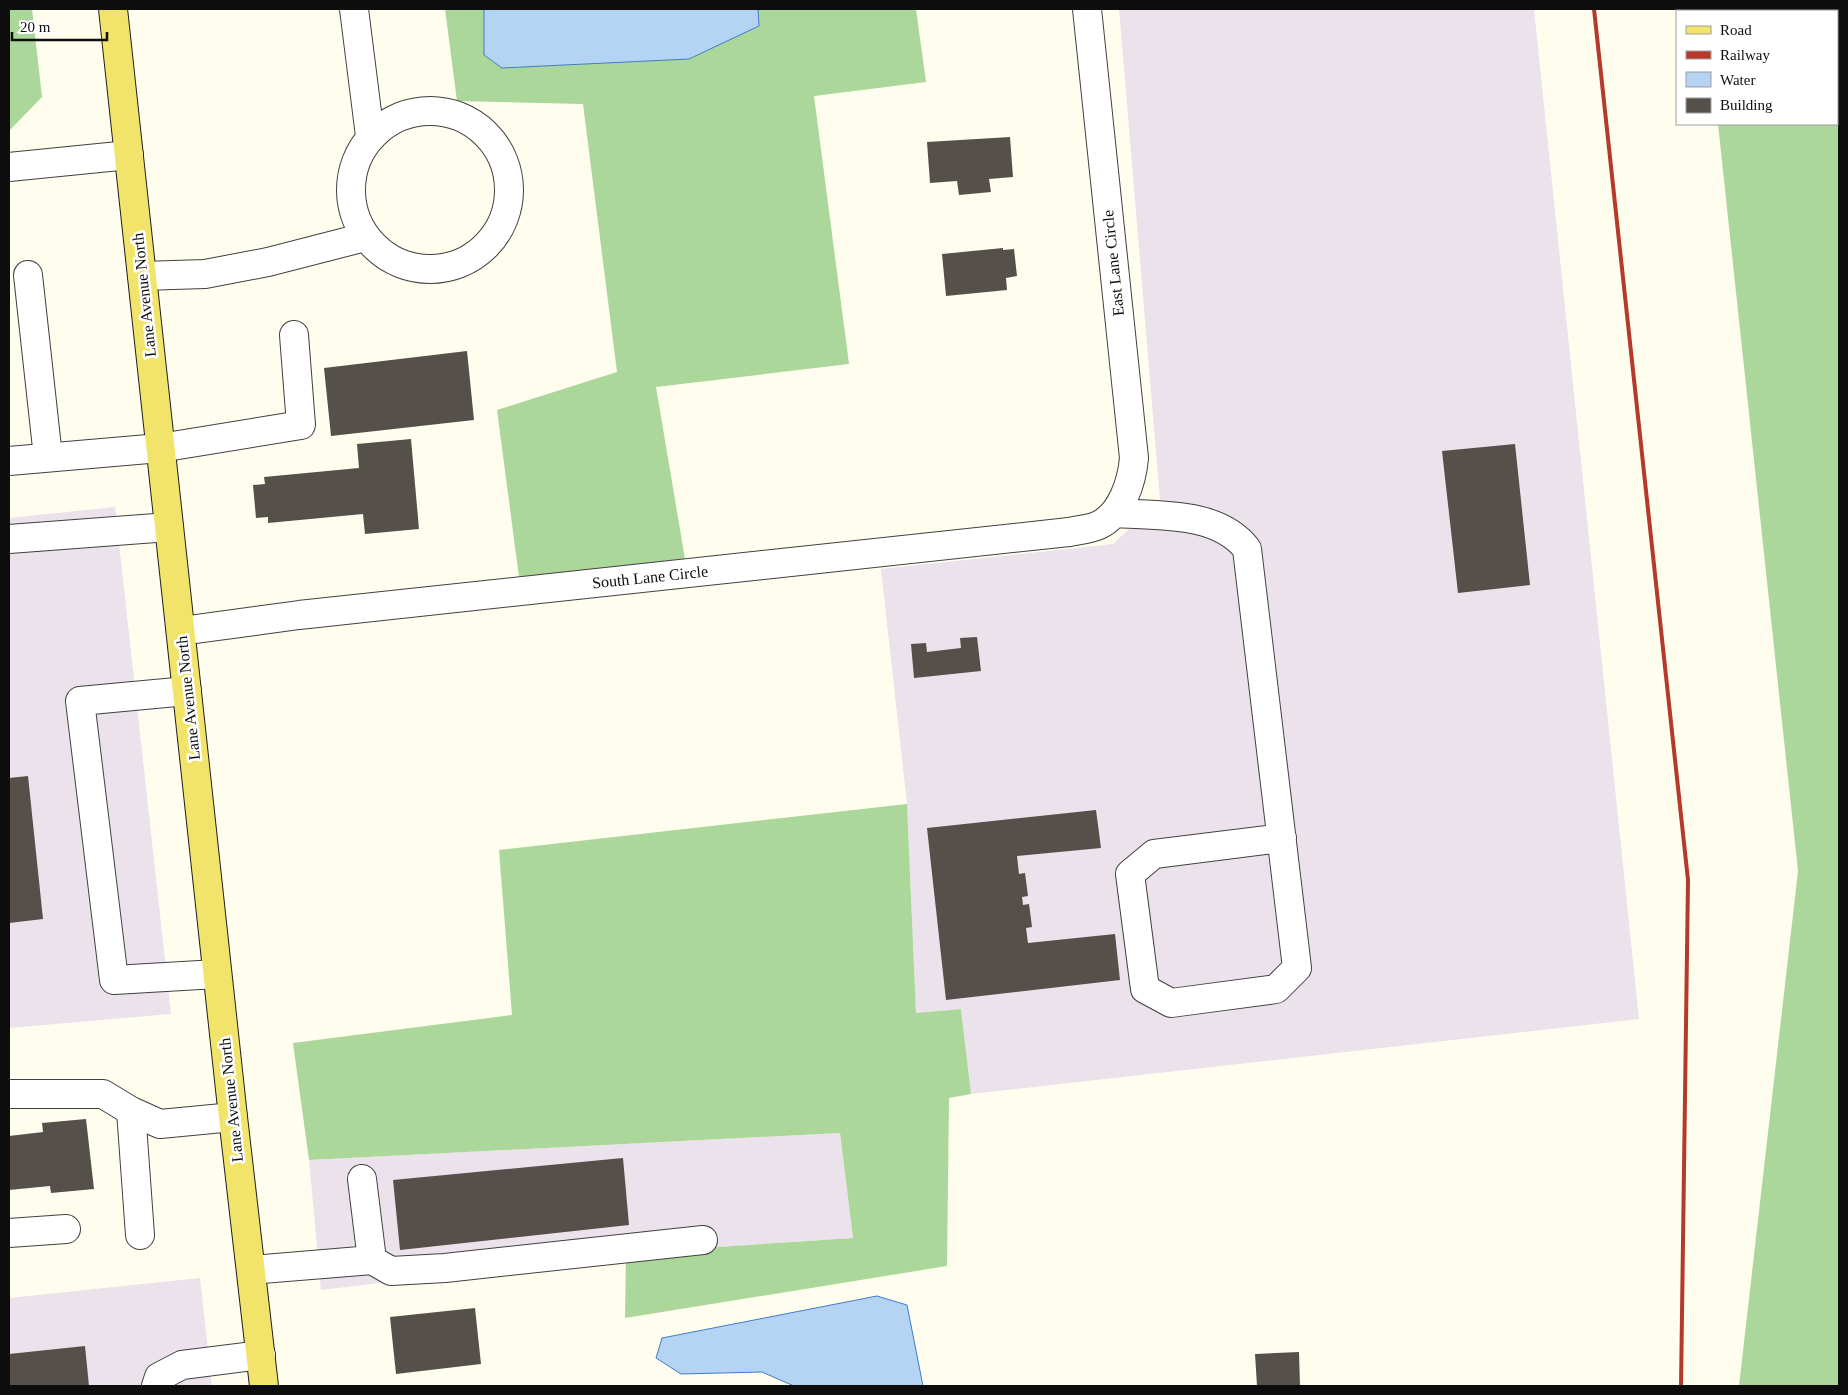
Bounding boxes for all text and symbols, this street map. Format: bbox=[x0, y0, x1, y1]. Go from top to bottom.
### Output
scale bar bbox=[12, 10, 108, 42]
legend bbox=[1676, 10, 1838, 125]
text: 20 m bbox=[20, 19, 51, 35]
text: Road bbox=[1720, 22, 1752, 38]
text: Railway bbox=[1720, 47, 1770, 63]
text: Water bbox=[1720, 72, 1755, 88]
text: Building bbox=[1720, 97, 1773, 113]
street label: East Lane Circle bbox=[1099, 209, 1127, 317]
street label: Lane Avenue North bbox=[129, 232, 159, 358]
street label: South Lane Circle bbox=[591, 562, 709, 592]
street label: Lane Avenue North bbox=[173, 635, 203, 761]
street label: Lane Avenue North bbox=[216, 1037, 246, 1163]

